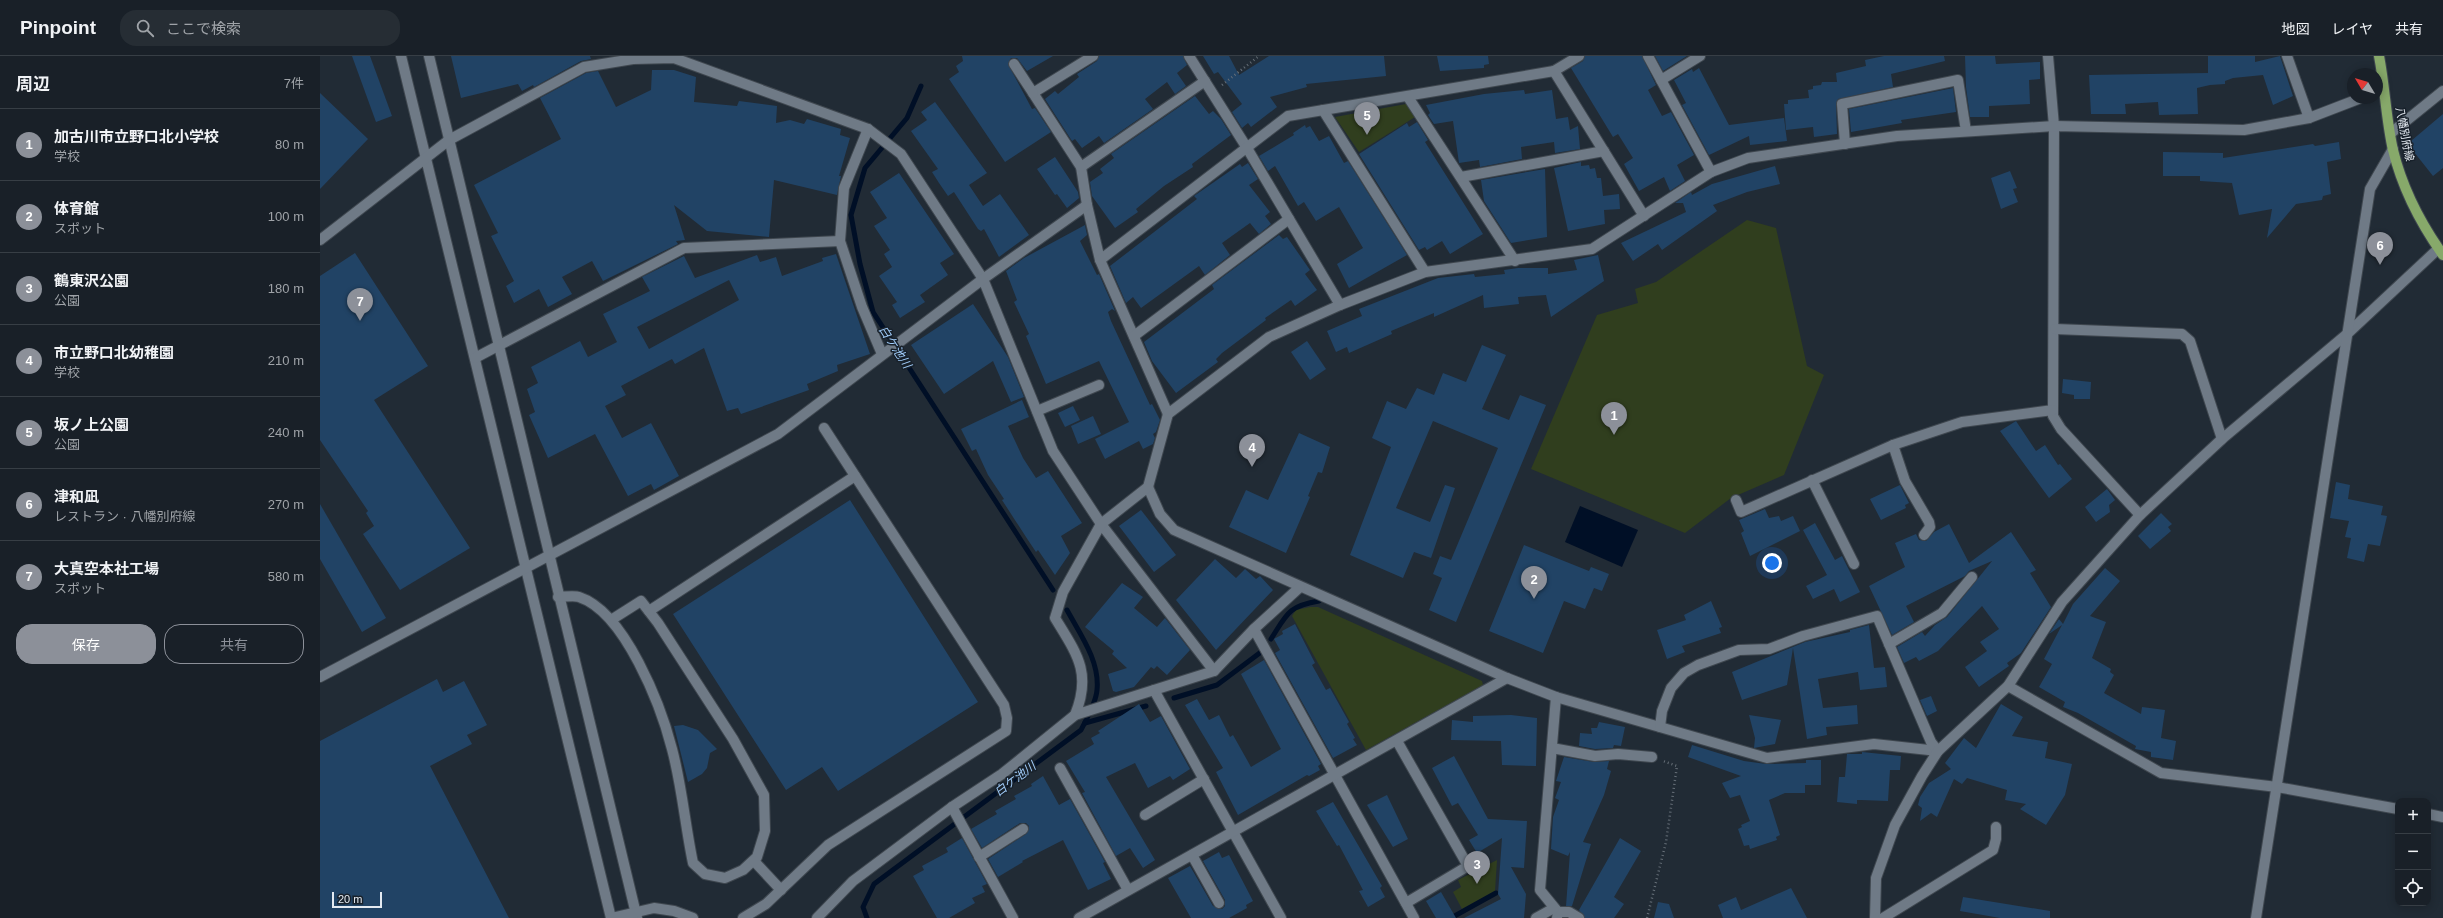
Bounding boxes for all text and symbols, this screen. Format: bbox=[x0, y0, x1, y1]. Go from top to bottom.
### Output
search box bbox=[120, 10, 400, 46]
text: Pinpoint bbox=[20, 17, 96, 38]
icon: search bbox=[134, 17, 156, 39]
text: ここで検索 bbox=[166, 20, 241, 37]
text: 地図 bbox=[2281, 21, 2309, 37]
text: レイヤ bbox=[2331, 21, 2373, 37]
text: 共有 bbox=[2395, 21, 2423, 37]
north arrow bbox=[2347, 68, 2383, 104]
text: 周辺 bbox=[16, 75, 50, 94]
text: 7件 bbox=[284, 76, 304, 91]
pin: 5 bbox=[1354, 102, 1380, 135]
street label: 八幡別府線 bbox=[2394, 106, 2416, 162]
text: 加古川市立野口北小学校 bbox=[54, 128, 219, 145]
text: 1 bbox=[25, 137, 33, 152]
text: 80 m bbox=[275, 137, 304, 152]
text: 学校 bbox=[54, 149, 80, 164]
text: 体育館 bbox=[54, 200, 99, 217]
text: 2 bbox=[25, 209, 33, 224]
text: 100 m bbox=[268, 209, 304, 224]
text: スポット bbox=[54, 221, 106, 236]
pin: 6 bbox=[2367, 232, 2393, 265]
text: 鶴東沢公園 bbox=[54, 272, 129, 289]
text: 3 bbox=[25, 281, 33, 296]
text: 180 m bbox=[268, 281, 304, 296]
pin: 7 bbox=[347, 288, 373, 321]
text: 公園 bbox=[54, 293, 80, 308]
water label: 白ケ池川 bbox=[876, 323, 915, 373]
text: 市立野口北幼稚園 bbox=[54, 344, 174, 361]
text: 4 bbox=[25, 353, 33, 368]
text: 210 m bbox=[268, 353, 304, 368]
text: 学校 bbox=[54, 365, 80, 380]
pin: 1 bbox=[1601, 402, 1627, 435]
text: 坂ノ上公園 bbox=[54, 416, 129, 433]
text: 5 bbox=[25, 425, 33, 440]
text: 240 m bbox=[268, 425, 304, 440]
pin: 4 bbox=[1239, 434, 1265, 467]
text: 公園 bbox=[54, 437, 80, 452]
text: 津和凪 bbox=[54, 488, 99, 505]
text: 6 bbox=[25, 497, 33, 512]
text: 270 m bbox=[268, 497, 304, 512]
text: レストラン · 八幡別府線 bbox=[54, 509, 196, 524]
your location bbox=[1762, 553, 1782, 573]
text: 大真空本社工場 bbox=[54, 560, 159, 577]
pin: 2 bbox=[1521, 566, 1547, 599]
text: 7 bbox=[25, 569, 33, 584]
text: 580 m bbox=[268, 569, 304, 584]
text: スポット bbox=[54, 581, 106, 596]
button: 保存 bbox=[16, 624, 156, 664]
button: 共有 bbox=[164, 624, 304, 664]
water label: 白ケ池川 bbox=[992, 758, 1040, 799]
map controls bbox=[2395, 798, 2431, 906]
button: + bbox=[2395, 798, 2431, 834]
button: − bbox=[2395, 834, 2431, 870]
pin: 3 bbox=[1464, 851, 1490, 884]
button: locate bbox=[2395, 870, 2431, 906]
scale bar bbox=[332, 890, 382, 909]
text: 20 m bbox=[338, 893, 362, 905]

